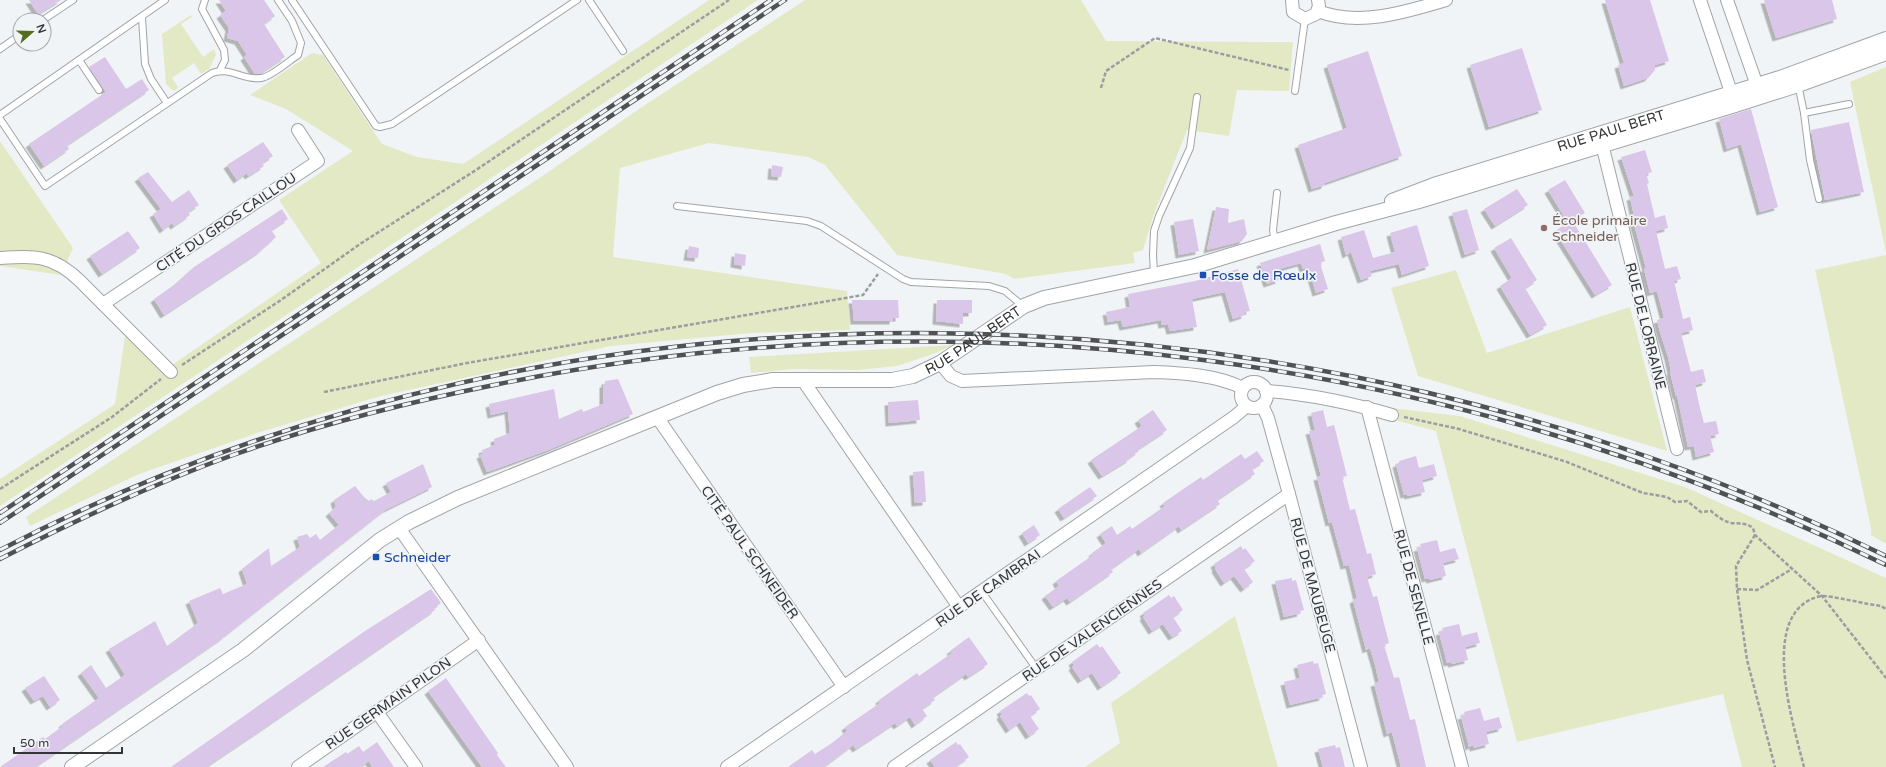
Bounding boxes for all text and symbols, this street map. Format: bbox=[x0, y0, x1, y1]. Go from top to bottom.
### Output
north arrow bbox=[12, 12, 52, 52]
text: N bbox=[33, 22, 49, 35]
street label: RUE PAUL BERT bbox=[1555, 106, 1667, 155]
street label: CITÉ DU GROS CAILLOU bbox=[153, 169, 300, 276]
place label: École primaire Schneider bbox=[1552, 212, 1647, 245]
marker: École primaire Schneider bbox=[1539, 223, 1549, 233]
street label: RUE DE LORRAINE bbox=[1622, 261, 1670, 391]
place label: Fosse de Rœulx bbox=[1211, 267, 1316, 284]
marker: Fosse de Rœulx bbox=[1198, 270, 1208, 280]
street label: RUE PAUL BERT bbox=[922, 302, 1025, 378]
street label: CITÉ PAUL SCHNEIDER bbox=[697, 482, 802, 622]
street label: RUE DE MAUBEUGE bbox=[1286, 516, 1339, 655]
street label: RUE DE SENELLE bbox=[1390, 527, 1437, 647]
street label: RUE DE CAMBRAI bbox=[933, 546, 1044, 631]
place label: Schneider bbox=[384, 549, 451, 566]
marker: Schneider bbox=[371, 552, 381, 562]
street label: RUE DE VALENCIENNES bbox=[1019, 575, 1166, 685]
street label: RUE GERMAIN PILON bbox=[322, 654, 454, 753]
scale bar bbox=[14, 729, 122, 755]
text: 50 m bbox=[20, 736, 49, 750]

